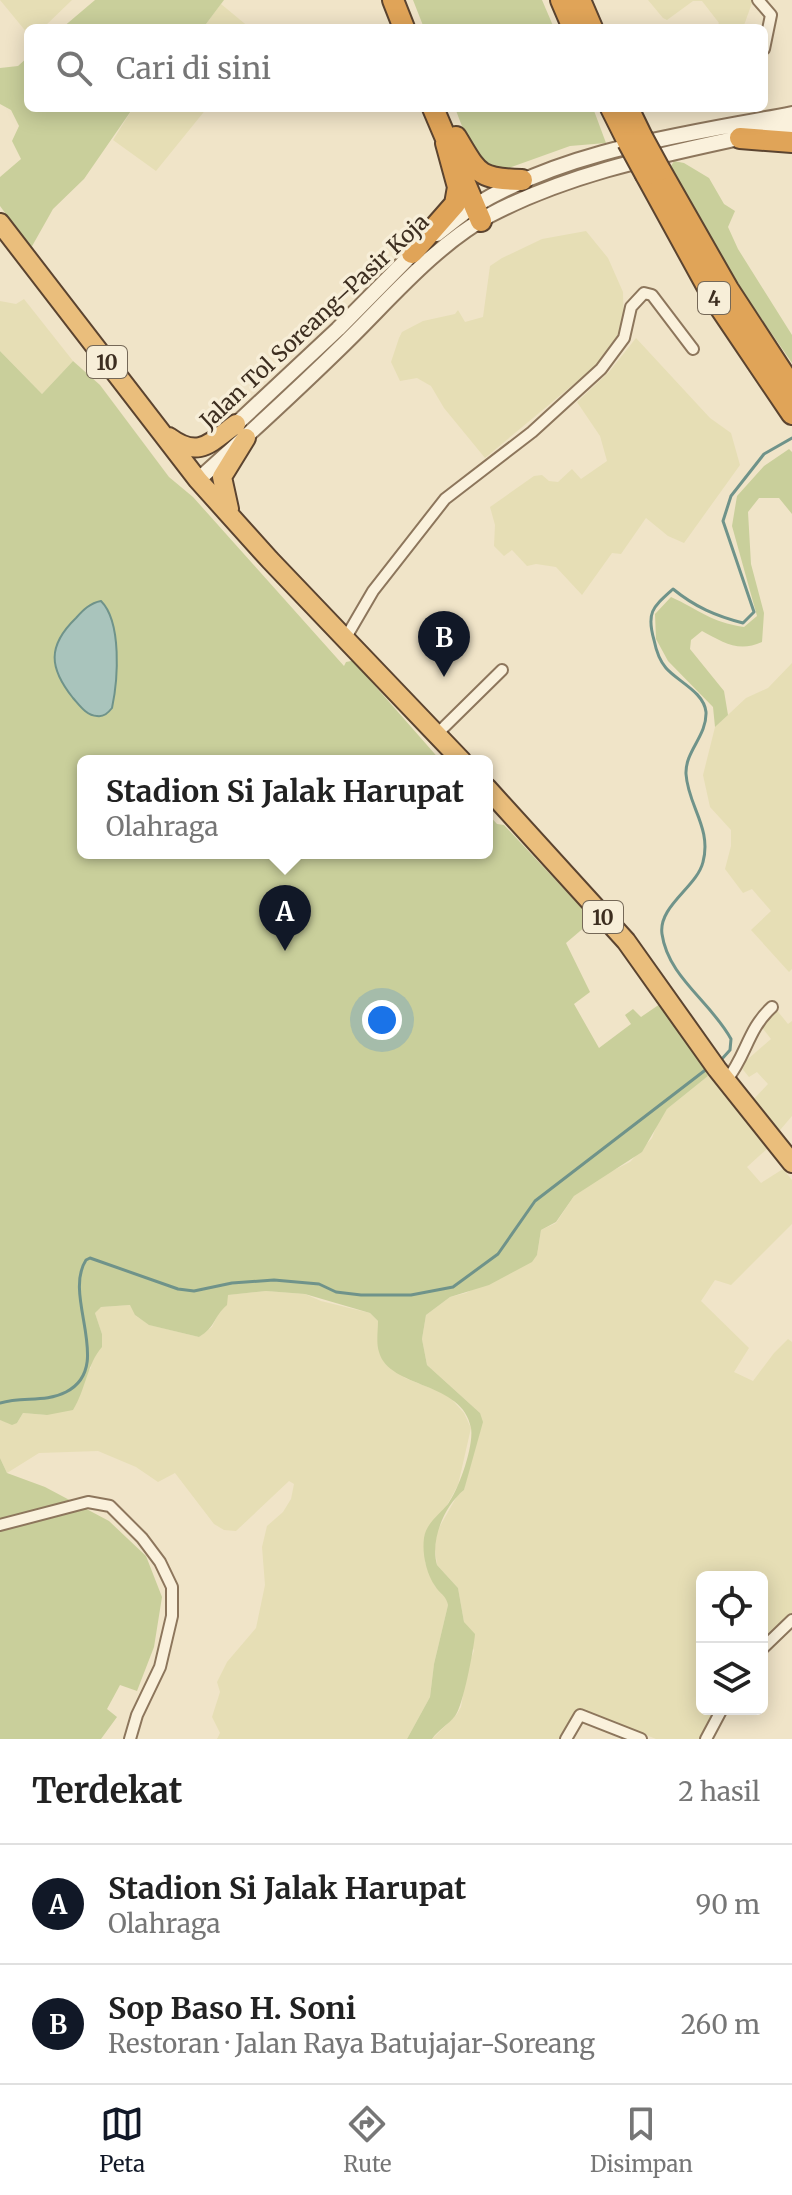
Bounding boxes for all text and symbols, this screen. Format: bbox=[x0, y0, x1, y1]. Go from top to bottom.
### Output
search box bbox=[24, 24, 768, 112]
icon: search bbox=[52, 46, 96, 90]
text: Cari di sini bbox=[116, 49, 271, 87]
street label: Jalan Tol Soreang–Pasir Koja bbox=[193, 208, 434, 435]
road number: 4 bbox=[698, 282, 730, 314]
road number: 10 bbox=[87, 346, 127, 378]
pin: B bbox=[418, 611, 470, 677]
popup bbox=[77, 755, 493, 859]
text: Stadion Si Jalak Harupat bbox=[106, 772, 464, 810]
text: Olahraga bbox=[106, 810, 218, 843]
pin: A bbox=[259, 885, 311, 951]
road number: 10 bbox=[583, 901, 623, 933]
your location bbox=[362, 1000, 402, 1040]
map controls bbox=[696, 1571, 768, 1715]
button: locate bbox=[696, 1571, 768, 1643]
button: layers bbox=[696, 1643, 768, 1715]
text: Terdekat bbox=[32, 1770, 182, 1812]
text: 2 hasil bbox=[678, 1775, 760, 1808]
text: Stadion Si Jalak Harupat bbox=[108, 1869, 466, 1907]
text: A bbox=[49, 1888, 67, 1921]
text: 90 m bbox=[696, 1888, 760, 1921]
text: Olahraga bbox=[108, 1907, 221, 1940]
text: Sop Baso H. Soni bbox=[108, 1989, 356, 2027]
text: B bbox=[49, 2008, 67, 2041]
text: 260 m bbox=[681, 2008, 760, 2041]
text: Restoran · Jalan Raya Batujajar-Soreang bbox=[108, 2027, 595, 2060]
tab: Peta bbox=[99, 2102, 145, 2178]
tab: Rute bbox=[343, 2102, 392, 2178]
tab: Disimpan bbox=[590, 2102, 693, 2178]

